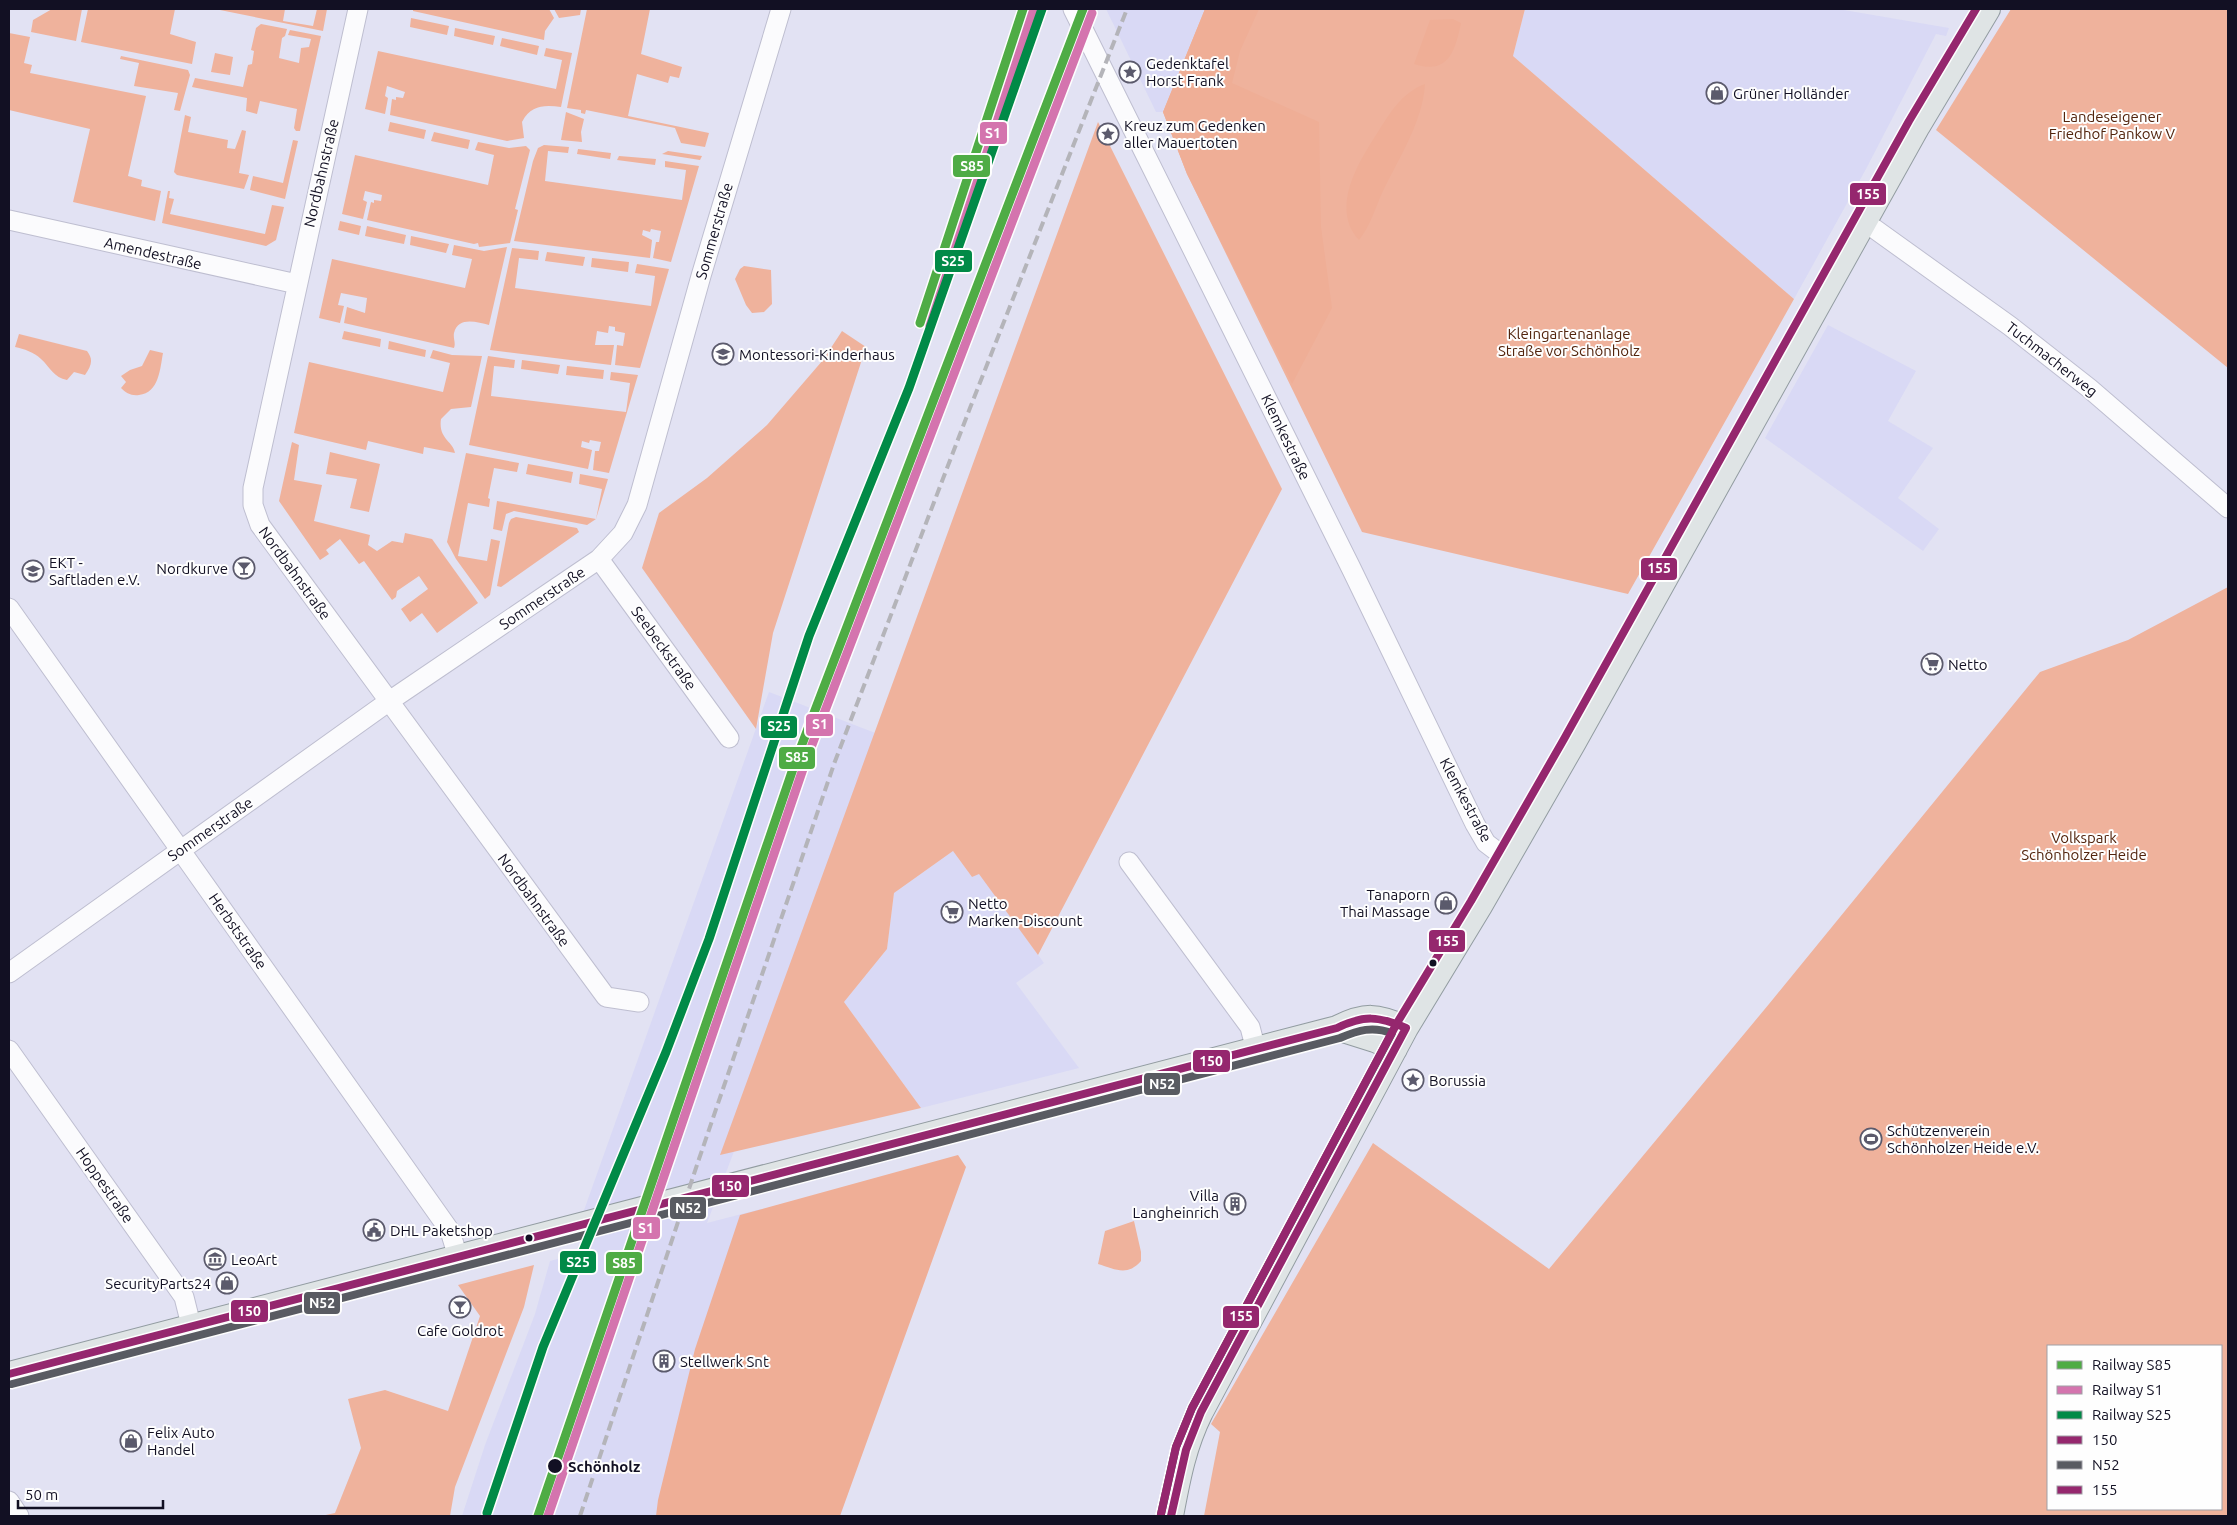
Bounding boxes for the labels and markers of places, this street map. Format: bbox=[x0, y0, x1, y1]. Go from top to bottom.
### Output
place label: Gedenktafel Horst Frank bbox=[1146, 55, 1229, 89]
place icon: Gedenktafel Horst Frank bbox=[1118, 60, 1142, 84]
shop icon: Grüner Holländer bbox=[1705, 81, 1729, 105]
place label: Grüner Holländer bbox=[1733, 85, 1850, 102]
place label: Kreuz zum Gedenken aller Mauertoten bbox=[1124, 117, 1266, 151]
place icon: Kreuz zum Gedenken aller Mauertoten bbox=[1096, 122, 1120, 146]
school or university icon: Montessori-Kinderhaus bbox=[711, 342, 735, 366]
place label: Montessori-Kinderhaus bbox=[739, 346, 895, 363]
place label: EKT - Saftladen e.V. bbox=[49, 554, 140, 588]
bar icon: Nordkurve bbox=[232, 556, 256, 580]
school or university icon: EKT - Saftladen e.V. bbox=[21, 559, 45, 583]
place label: Nordkurve bbox=[156, 560, 228, 577]
supermarket icon: Netto bbox=[1920, 652, 1944, 676]
place label: Netto bbox=[1948, 656, 1988, 673]
place label: Tanaporn Thai Massage bbox=[1340, 886, 1430, 920]
shop icon: Tanaporn Thai Massage bbox=[1434, 891, 1458, 915]
place label: Netto Marken-Discount bbox=[968, 895, 1083, 929]
supermarket icon: Netto Marken-Discount bbox=[940, 900, 964, 924]
unlabelled marker bbox=[1428, 958, 1438, 968]
place icon: Borussia bbox=[1401, 1068, 1425, 1092]
place label: Borussia bbox=[1429, 1072, 1486, 1089]
place label: Schützenverein Schönholzer Heide e.V. bbox=[1887, 1122, 2039, 1156]
sports icon: Schützenverein Schönholzer Heide e.V. bbox=[1859, 1127, 1883, 1151]
place label: Villa Langheinrich bbox=[1133, 1187, 1219, 1221]
building icon: Villa Langheinrich bbox=[1223, 1192, 1247, 1216]
public building icon: DHL Paketshop bbox=[362, 1218, 386, 1242]
place label: DHL Paketshop bbox=[390, 1222, 493, 1239]
unlabelled marker bbox=[524, 1233, 534, 1243]
museum icon: LeoArt bbox=[203, 1247, 227, 1271]
place label: LeoArt bbox=[231, 1251, 277, 1268]
shop icon: SecurityParts24 bbox=[215, 1271, 239, 1295]
place label: SecurityParts24 bbox=[105, 1275, 211, 1292]
bar icon: Cafe Goldrot bbox=[448, 1295, 472, 1319]
place label: Cafe Goldrot bbox=[417, 1322, 503, 1339]
building icon: Stellwerk Snt bbox=[652, 1349, 676, 1373]
place label: Stellwerk Snt bbox=[680, 1353, 769, 1370]
place label: Felix Auto Handel bbox=[147, 1424, 215, 1458]
shop icon: Felix Auto Handel bbox=[119, 1429, 143, 1453]
marker: Schönholz bbox=[546, 1457, 564, 1475]
place label: Schönholz bbox=[568, 1458, 640, 1475]

